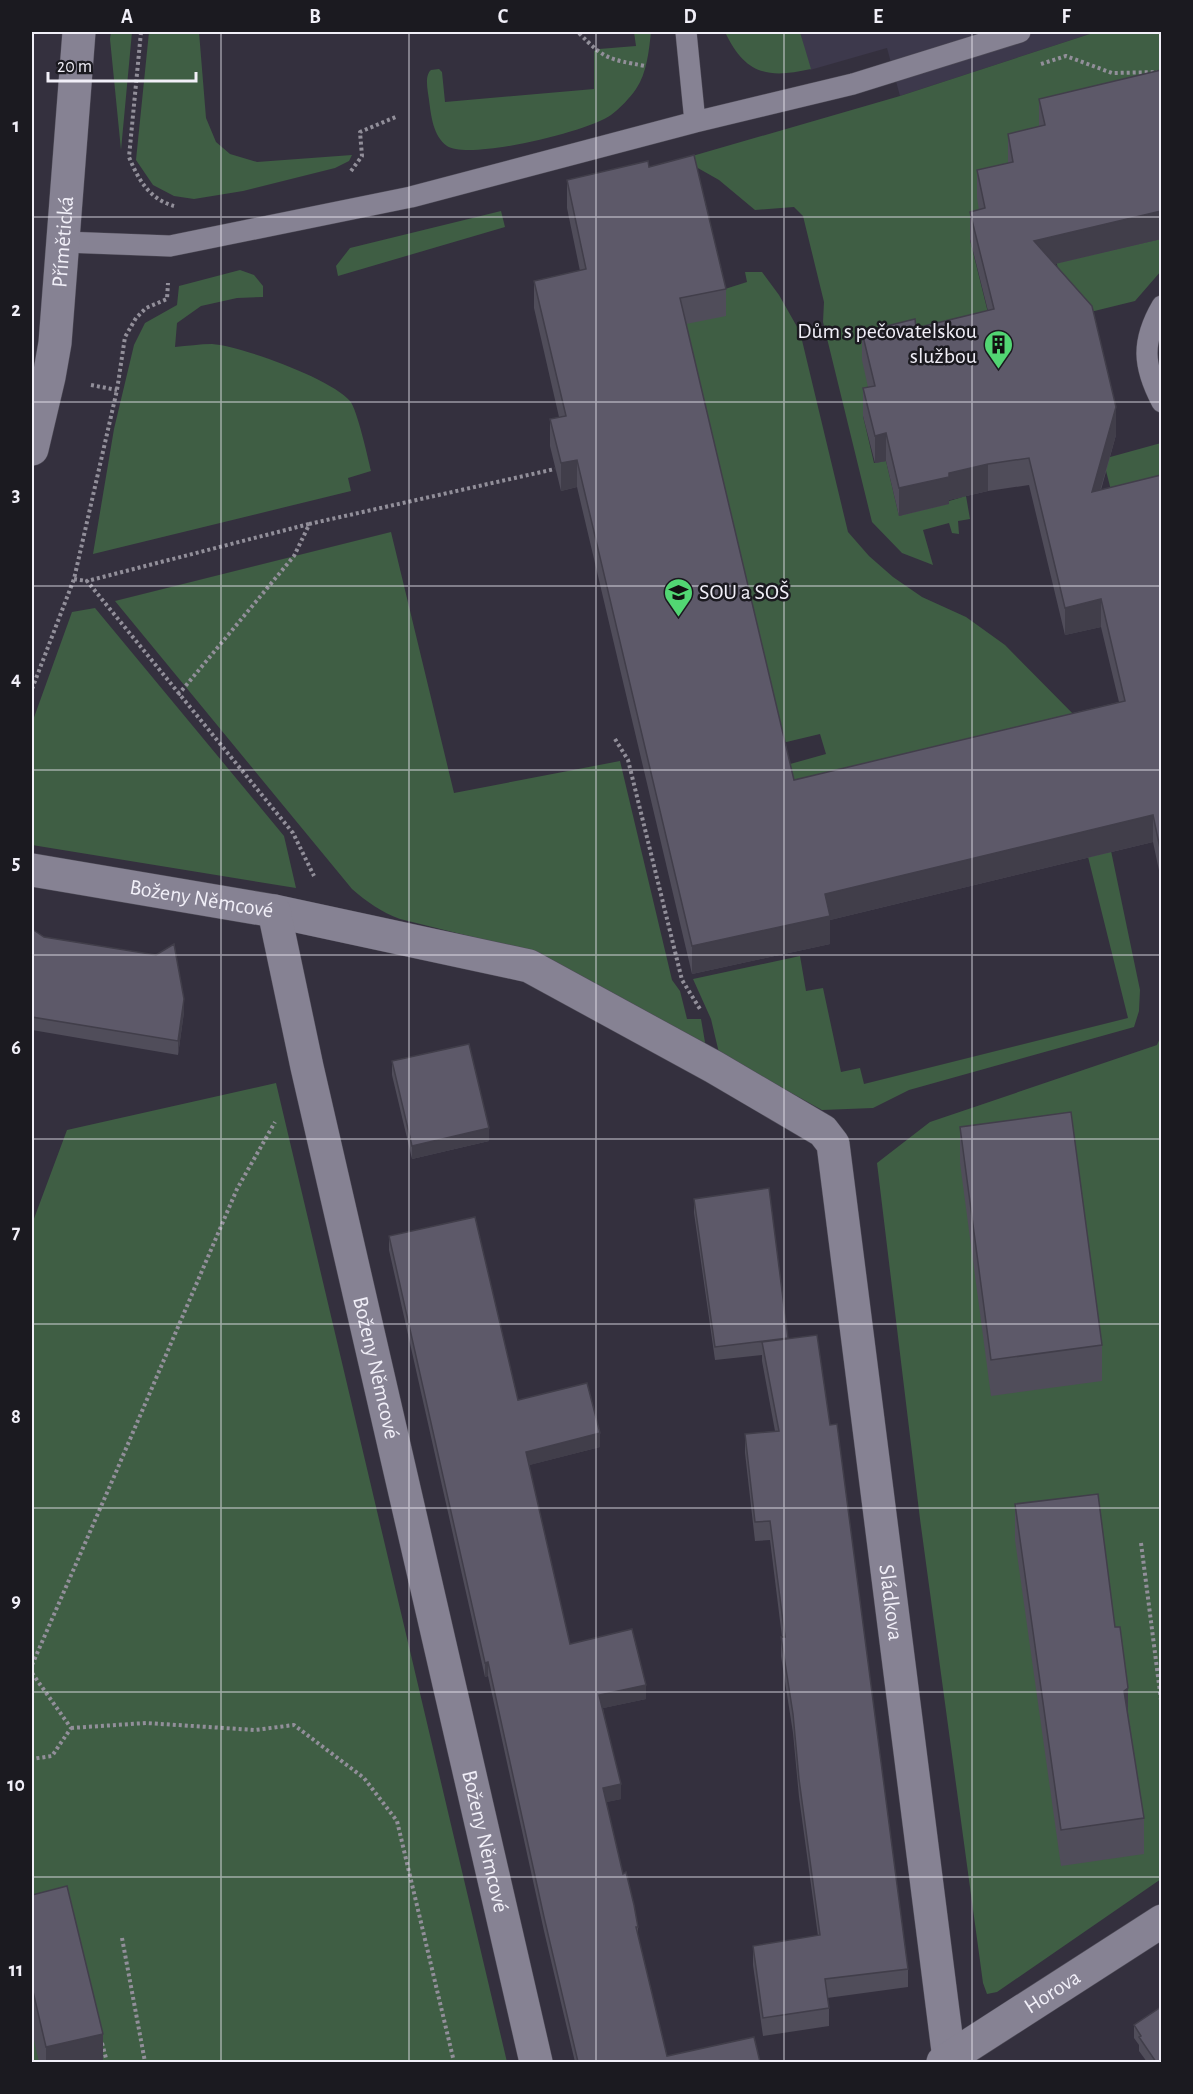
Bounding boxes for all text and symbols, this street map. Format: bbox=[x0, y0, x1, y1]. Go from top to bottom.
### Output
text: A bbox=[121, 7, 133, 27]
text: B bbox=[309, 7, 321, 27]
text: C bbox=[498, 7, 509, 27]
text: D bbox=[683, 7, 697, 27]
text: E bbox=[873, 7, 883, 27]
text: F bbox=[1061, 7, 1071, 27]
scale bar bbox=[48, 45, 196, 83]
text: 20 m bbox=[57, 58, 92, 76]
text: 1 bbox=[12, 116, 20, 136]
street label: Přímětická bbox=[48, 195, 77, 288]
text: 2 bbox=[11, 300, 21, 320]
place label: Dům s pečovatelskou službou bbox=[797, 320, 977, 367]
building icon: Dům s pečovatelskou službou bbox=[982, 328, 1014, 370]
text: 3 bbox=[12, 485, 20, 505]
school or university icon: SOU a SOŠ bbox=[662, 576, 694, 618]
place label: SOU a SOŠ bbox=[699, 580, 789, 603]
text: 4 bbox=[11, 669, 21, 689]
text: 5 bbox=[12, 853, 20, 873]
street label: Boženy Němcové bbox=[128, 876, 275, 922]
text: 6 bbox=[11, 1038, 21, 1058]
text: 7 bbox=[12, 1222, 21, 1242]
street label: Boženy Němcové bbox=[349, 1294, 403, 1441]
text: 8 bbox=[11, 1407, 21, 1427]
street label: Sládkova bbox=[875, 1563, 907, 1642]
text: 9 bbox=[11, 1591, 21, 1611]
street label: Boženy Němcové bbox=[458, 1768, 512, 1915]
text: 10 bbox=[7, 1775, 25, 1795]
text: 11 bbox=[9, 1960, 23, 1980]
street label: Horova bbox=[1020, 1966, 1084, 2018]

